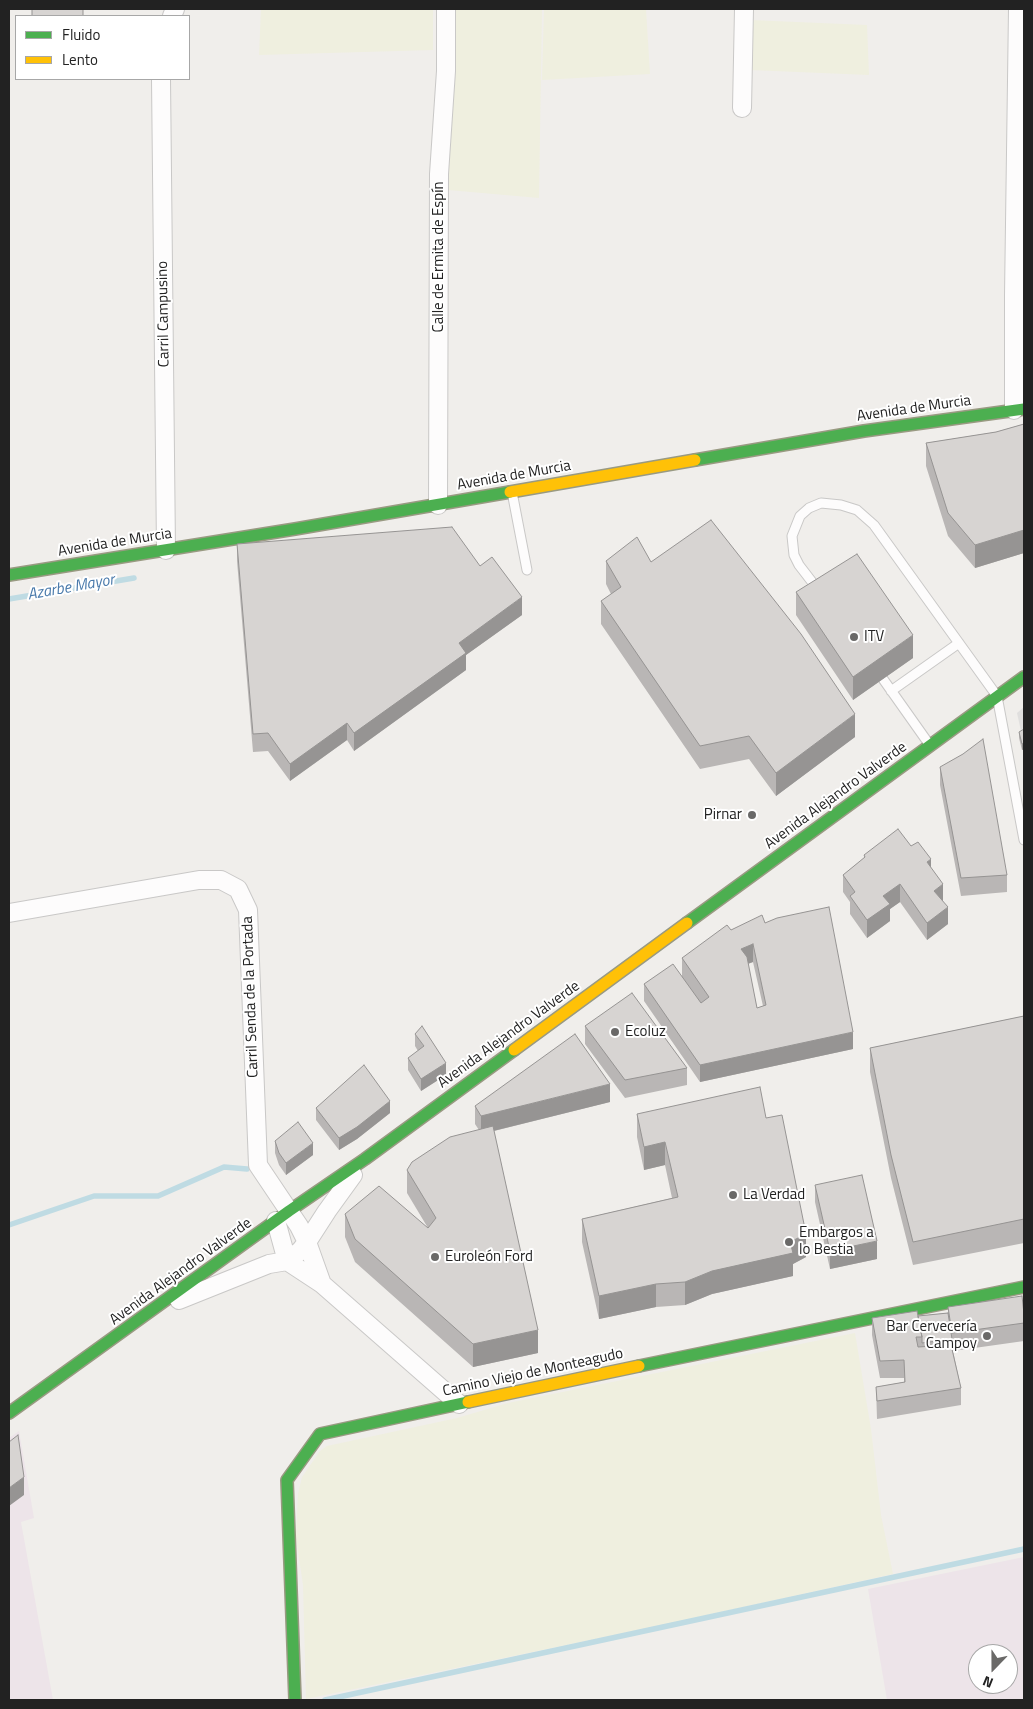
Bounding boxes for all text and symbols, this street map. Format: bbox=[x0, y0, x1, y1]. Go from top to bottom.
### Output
legend bbox=[15, 15, 190, 80]
text: Fluido bbox=[62, 23, 100, 46]
text: Lento bbox=[62, 48, 98, 71]
street label: Calle de Ermita de Espín bbox=[430, 181, 448, 333]
street label: Carril Campusino bbox=[154, 261, 174, 367]
street label: Avenida de Murcia bbox=[856, 392, 972, 426]
street label: Avenida de Murcia bbox=[456, 457, 572, 495]
street label: Avenida de Murcia bbox=[57, 525, 173, 561]
water label: Azarbe Mayor bbox=[26, 571, 116, 605]
place label: ITV bbox=[864, 628, 884, 646]
marker: ITV bbox=[848, 631, 860, 643]
street label: Avenida Alejandro Valverde bbox=[762, 738, 910, 854]
place label: Pirnar bbox=[704, 806, 742, 824]
marker: Pirnar bbox=[746, 809, 758, 821]
street label: Carril Senda de la Portada bbox=[239, 916, 263, 1078]
street label: Avenida Alejandro Valverde bbox=[435, 977, 583, 1093]
place label: Ecoluz bbox=[625, 1023, 666, 1041]
marker: Ecoluz bbox=[609, 1026, 621, 1038]
place label: La Verdad bbox=[743, 1186, 805, 1204]
marker: La Verdad bbox=[727, 1189, 739, 1201]
street label: Avenida Alejandro Valverde bbox=[107, 1214, 255, 1330]
place label: Embargos a lo Bestia bbox=[799, 1224, 874, 1259]
marker: Embargos a lo Bestia bbox=[783, 1236, 795, 1248]
place label: Euroleón Ford bbox=[445, 1248, 533, 1266]
marker: Euroleón Ford bbox=[429, 1251, 441, 1263]
place label: Bar Cervecería Campoy bbox=[886, 1318, 977, 1353]
marker: Bar Cervecería Campoy bbox=[981, 1330, 993, 1342]
street label: Camino Viejo de Monteagudo bbox=[441, 1345, 625, 1401]
north arrow bbox=[968, 1644, 1018, 1694]
text: N bbox=[979, 1671, 996, 1694]

